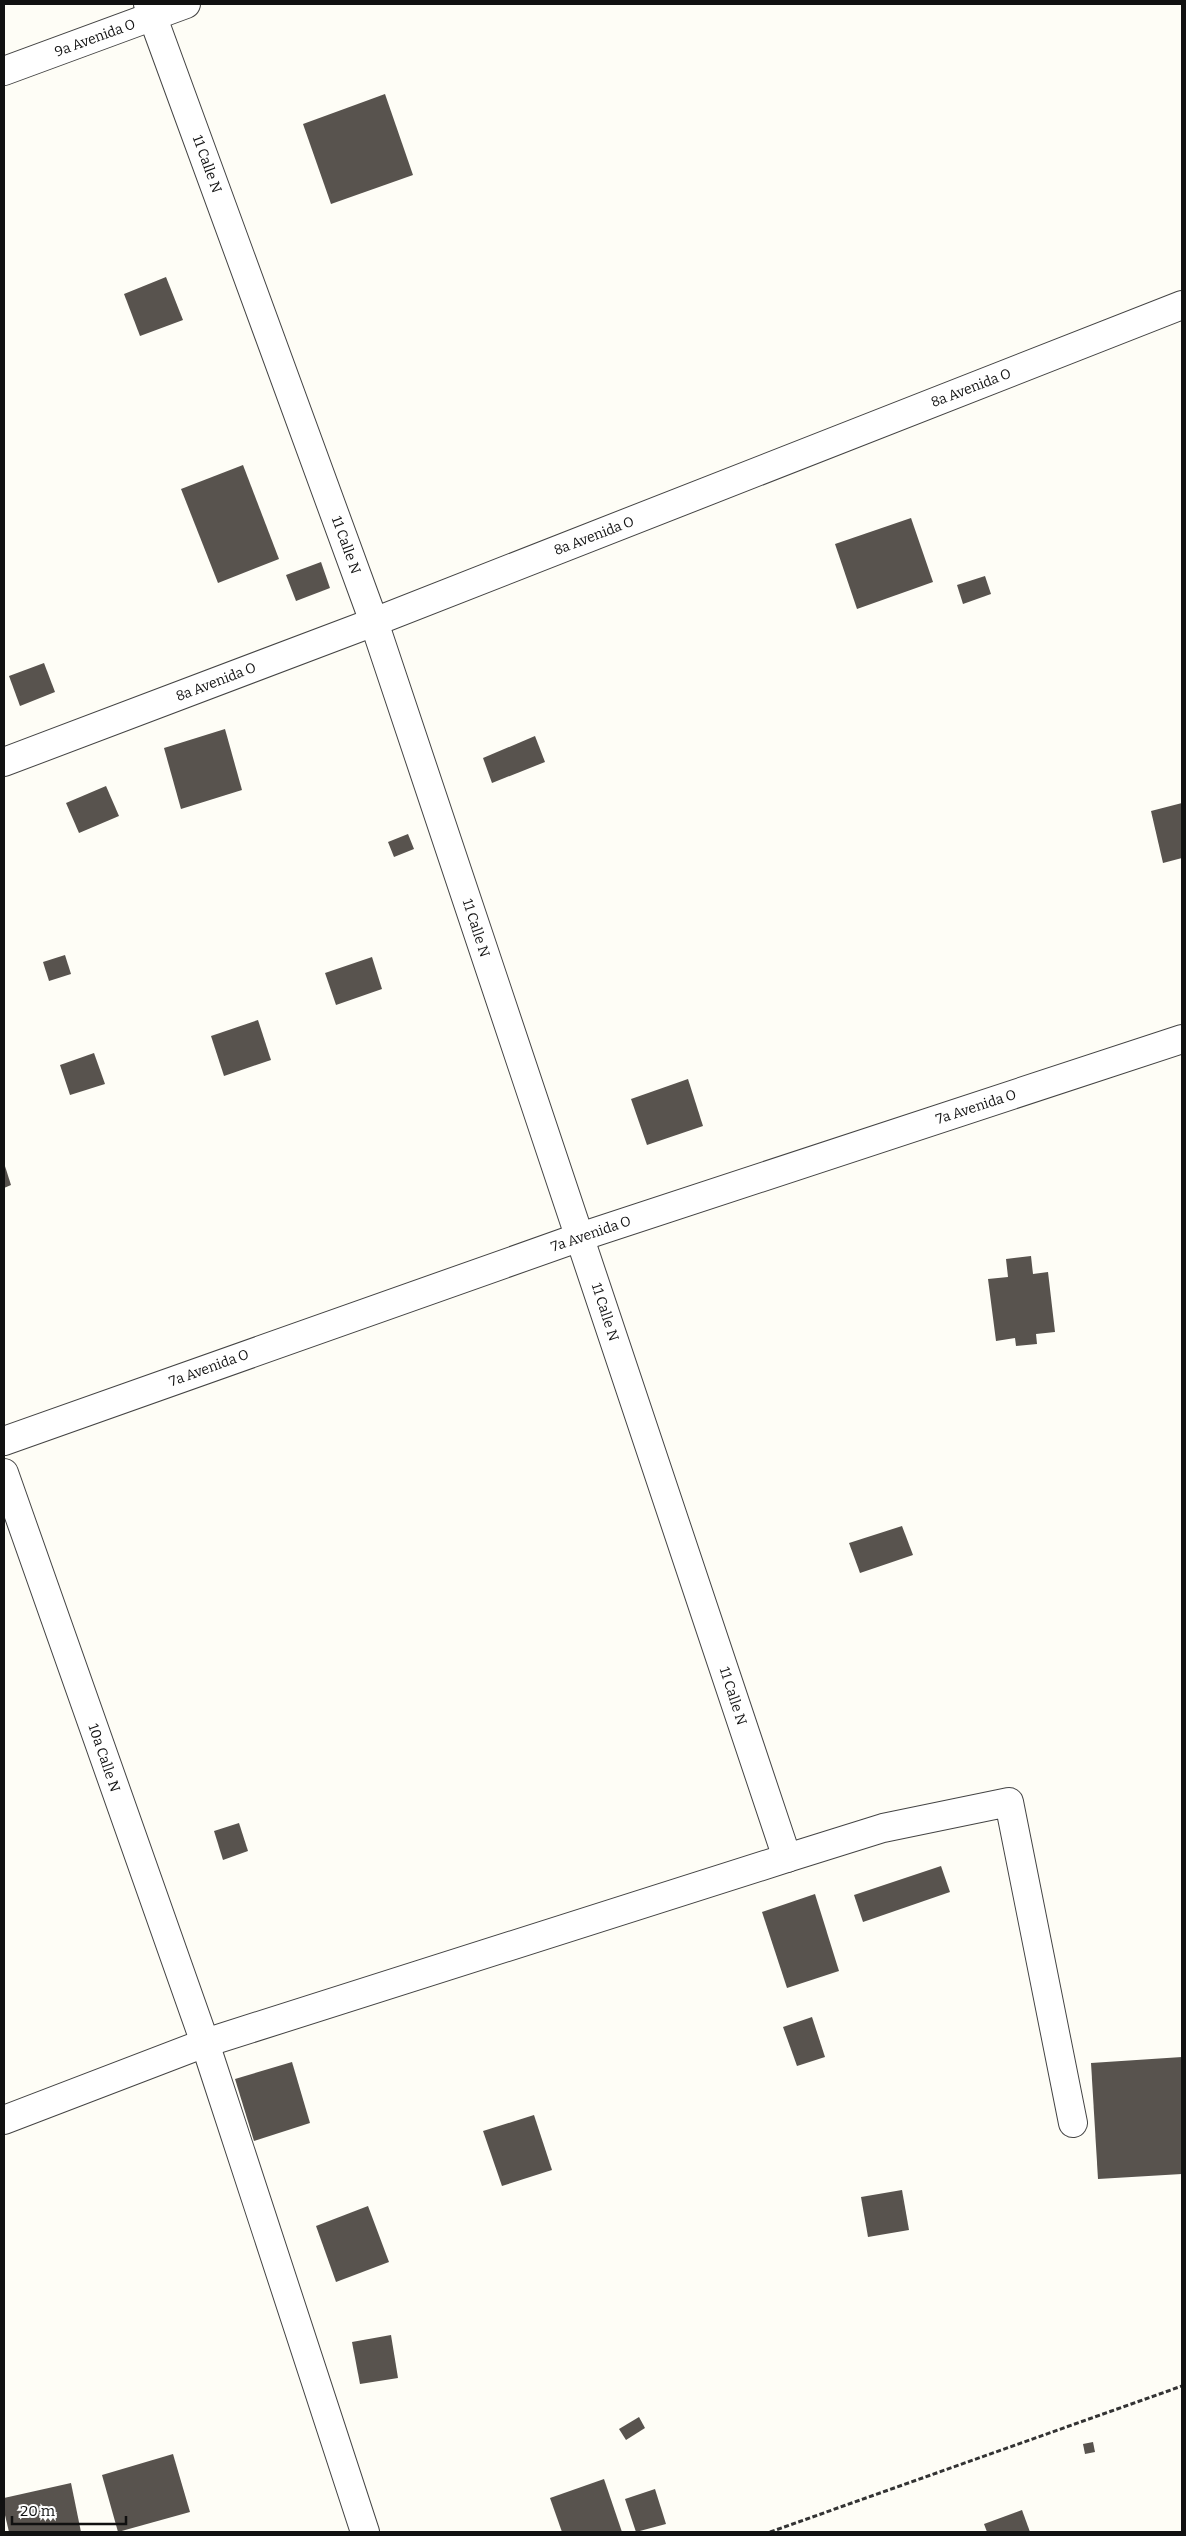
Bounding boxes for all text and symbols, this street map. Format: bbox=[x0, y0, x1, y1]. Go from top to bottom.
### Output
street label: 9a Avenida O bbox=[52, 16, 138, 60]
street label: 11 Calle N bbox=[189, 133, 225, 195]
street label: 8a Avenida O bbox=[928, 365, 1014, 411]
street label: 8a Avenida O bbox=[551, 513, 637, 559]
street label: 11 Calle N bbox=[328, 514, 364, 576]
street label: 8a Avenida O bbox=[173, 659, 259, 705]
street label: 11 Calle N bbox=[459, 897, 493, 959]
street label: 7a Avenida O bbox=[934, 1086, 1018, 1128]
street label: 7a Avenida O bbox=[549, 1212, 633, 1256]
street label: 11 Calle N bbox=[588, 1281, 622, 1343]
street label: 7a Avenida O bbox=[167, 1346, 251, 1390]
street label: 11 Calle N bbox=[716, 1665, 750, 1727]
street label: 10a Calle N bbox=[84, 1722, 124, 1794]
scale bar bbox=[12, 2494, 126, 2526]
text: 20 m bbox=[20, 2502, 56, 2520]

